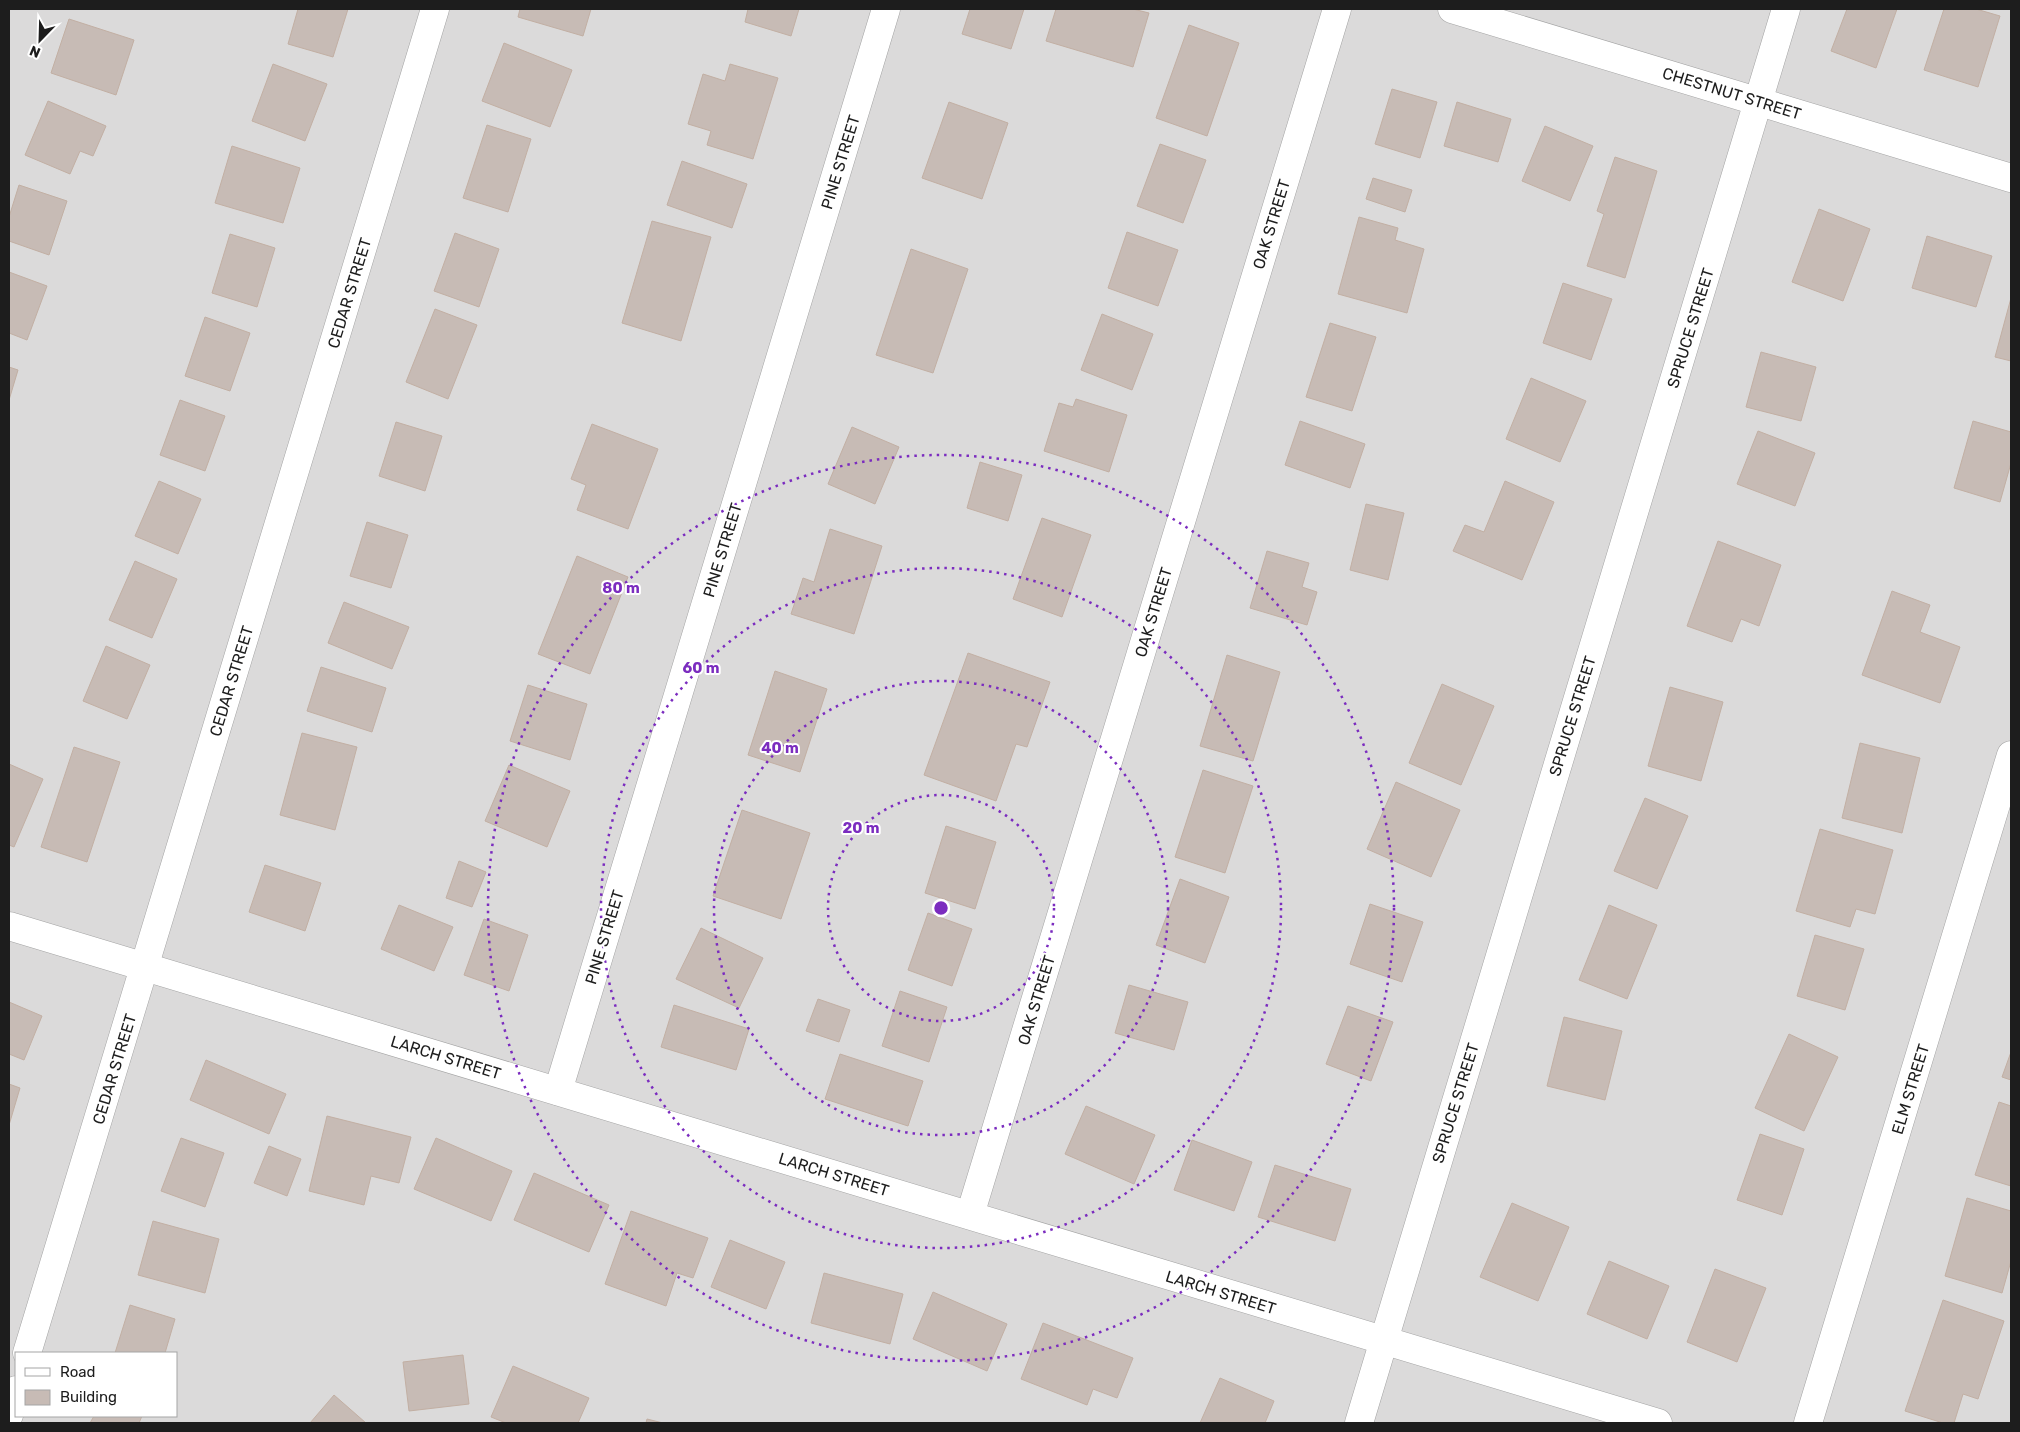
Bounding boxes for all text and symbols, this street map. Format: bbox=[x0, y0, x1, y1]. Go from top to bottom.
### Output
north arrow bbox=[15, 15, 65, 65]
text: N bbox=[27, 42, 43, 61]
street label: CHESTNUT STREET bbox=[1660, 63, 1804, 124]
street label: PINE STREET bbox=[817, 113, 864, 212]
street label: OAK STREET bbox=[1249, 177, 1294, 271]
street label: CEDAR STREET bbox=[324, 236, 375, 351]
street label: SPRUCE STREET bbox=[1663, 266, 1718, 390]
street label: PINE STREET bbox=[699, 501, 746, 600]
street label: OAK STREET bbox=[1131, 565, 1176, 659]
text: 80 m bbox=[602, 579, 640, 597]
street label: CEDAR STREET bbox=[206, 624, 257, 739]
street label: SPRUCE STREET bbox=[1545, 654, 1600, 778]
text: 60 m bbox=[683, 659, 719, 677]
text: 40 m bbox=[761, 739, 799, 757]
text: 20 m bbox=[843, 819, 879, 837]
street label: PINE STREET bbox=[581, 888, 628, 987]
centre of rings bbox=[932, 899, 950, 917]
street label: OAK STREET bbox=[1014, 953, 1059, 1047]
street label: CEDAR STREET bbox=[89, 1012, 140, 1127]
street label: LARCH STREET bbox=[388, 1032, 503, 1083]
street label: SPRUCE STREET bbox=[1428, 1041, 1483, 1165]
street label: ELM STREET bbox=[1888, 1042, 1933, 1137]
street label: LARCH STREET bbox=[776, 1149, 891, 1200]
street label: LARCH STREET bbox=[1163, 1267, 1278, 1318]
legend bbox=[15, 1352, 178, 1417]
text: Road bbox=[60, 1363, 96, 1381]
text: Building bbox=[60, 1388, 117, 1406]

